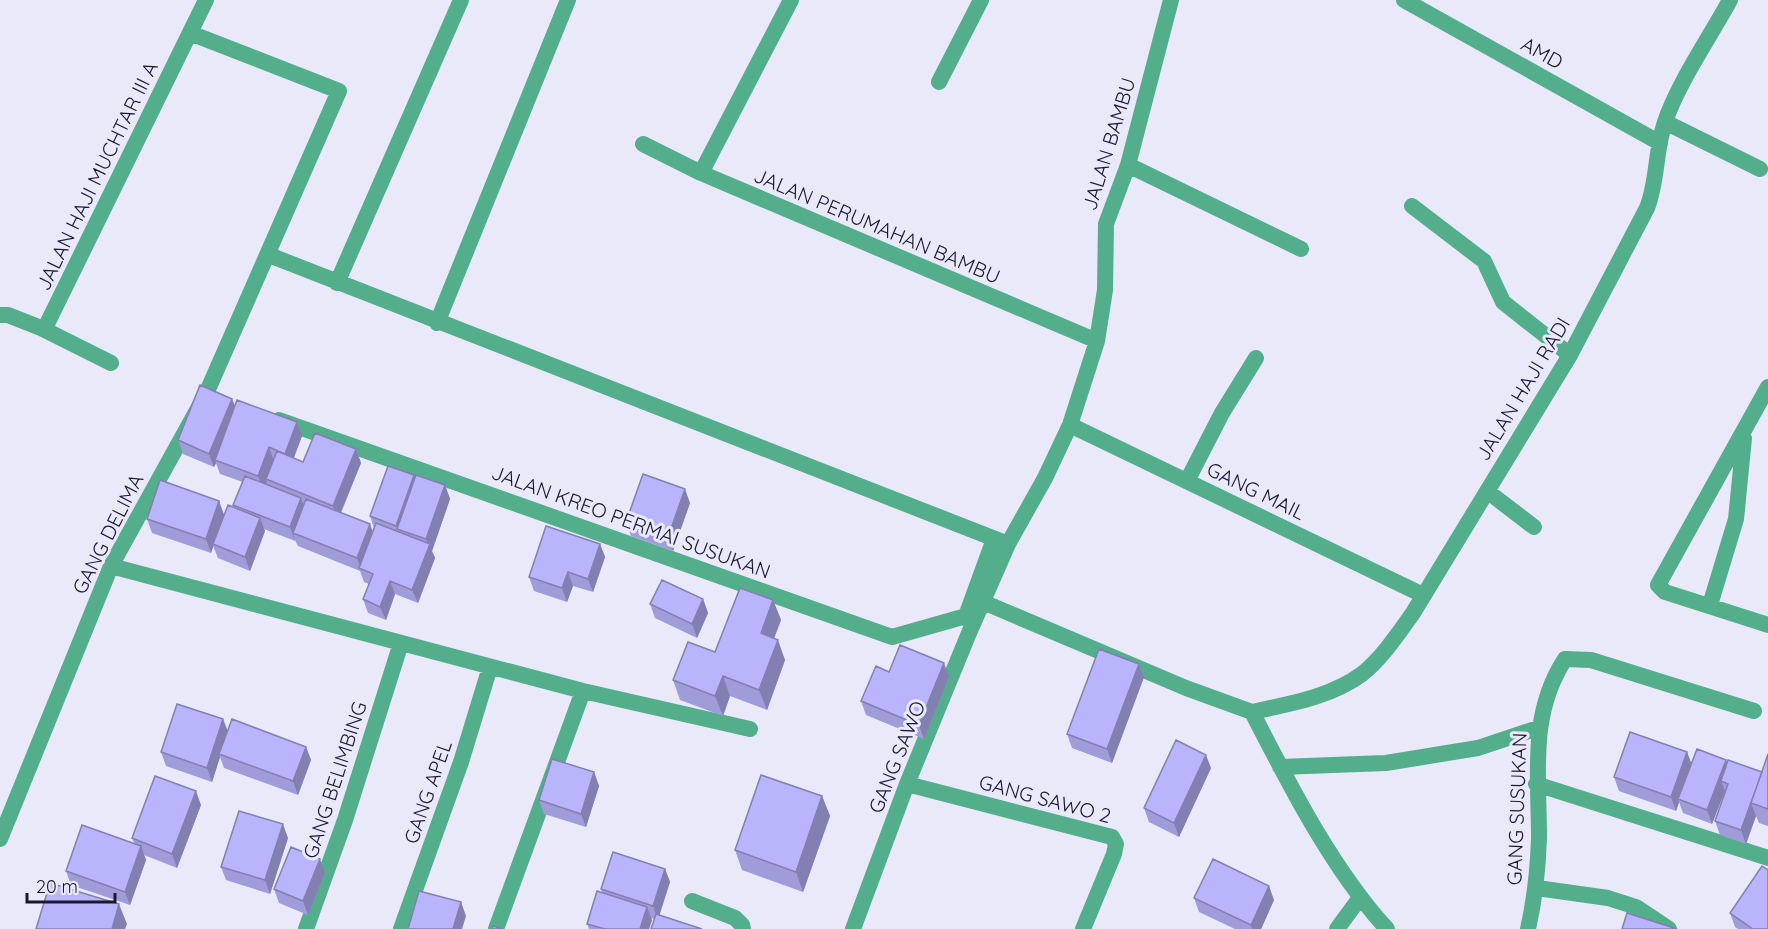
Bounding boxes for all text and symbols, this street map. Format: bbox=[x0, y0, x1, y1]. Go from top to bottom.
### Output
street label: AMD bbox=[1517, 31, 1567, 74]
street label: JALAN HAJI MUCHTAR III A bbox=[30, 57, 163, 294]
street label: JALAN BAMBU bbox=[1076, 74, 1141, 213]
street label: JALAN PERUMAHAN BAMBU bbox=[750, 162, 1004, 289]
street label: JALAN HAJI RADI bbox=[1470, 313, 1575, 465]
street label: GANG MAIL bbox=[1203, 456, 1310, 525]
street label: JALAN KREO PERMAI SUSUKAN bbox=[488, 459, 774, 584]
street label: GANG DELIMA bbox=[67, 469, 149, 598]
street label: GANG SAWO bbox=[863, 697, 930, 817]
street label: GANG BELIMBING bbox=[297, 698, 372, 862]
street label: GANG SUSUKAN bbox=[1501, 732, 1532, 886]
street label: GANG APEL bbox=[398, 737, 457, 847]
street label: GANG SAWO 2 bbox=[976, 769, 1114, 828]
scale bar bbox=[27, 866, 116, 904]
text: 20 m bbox=[36, 875, 78, 898]

